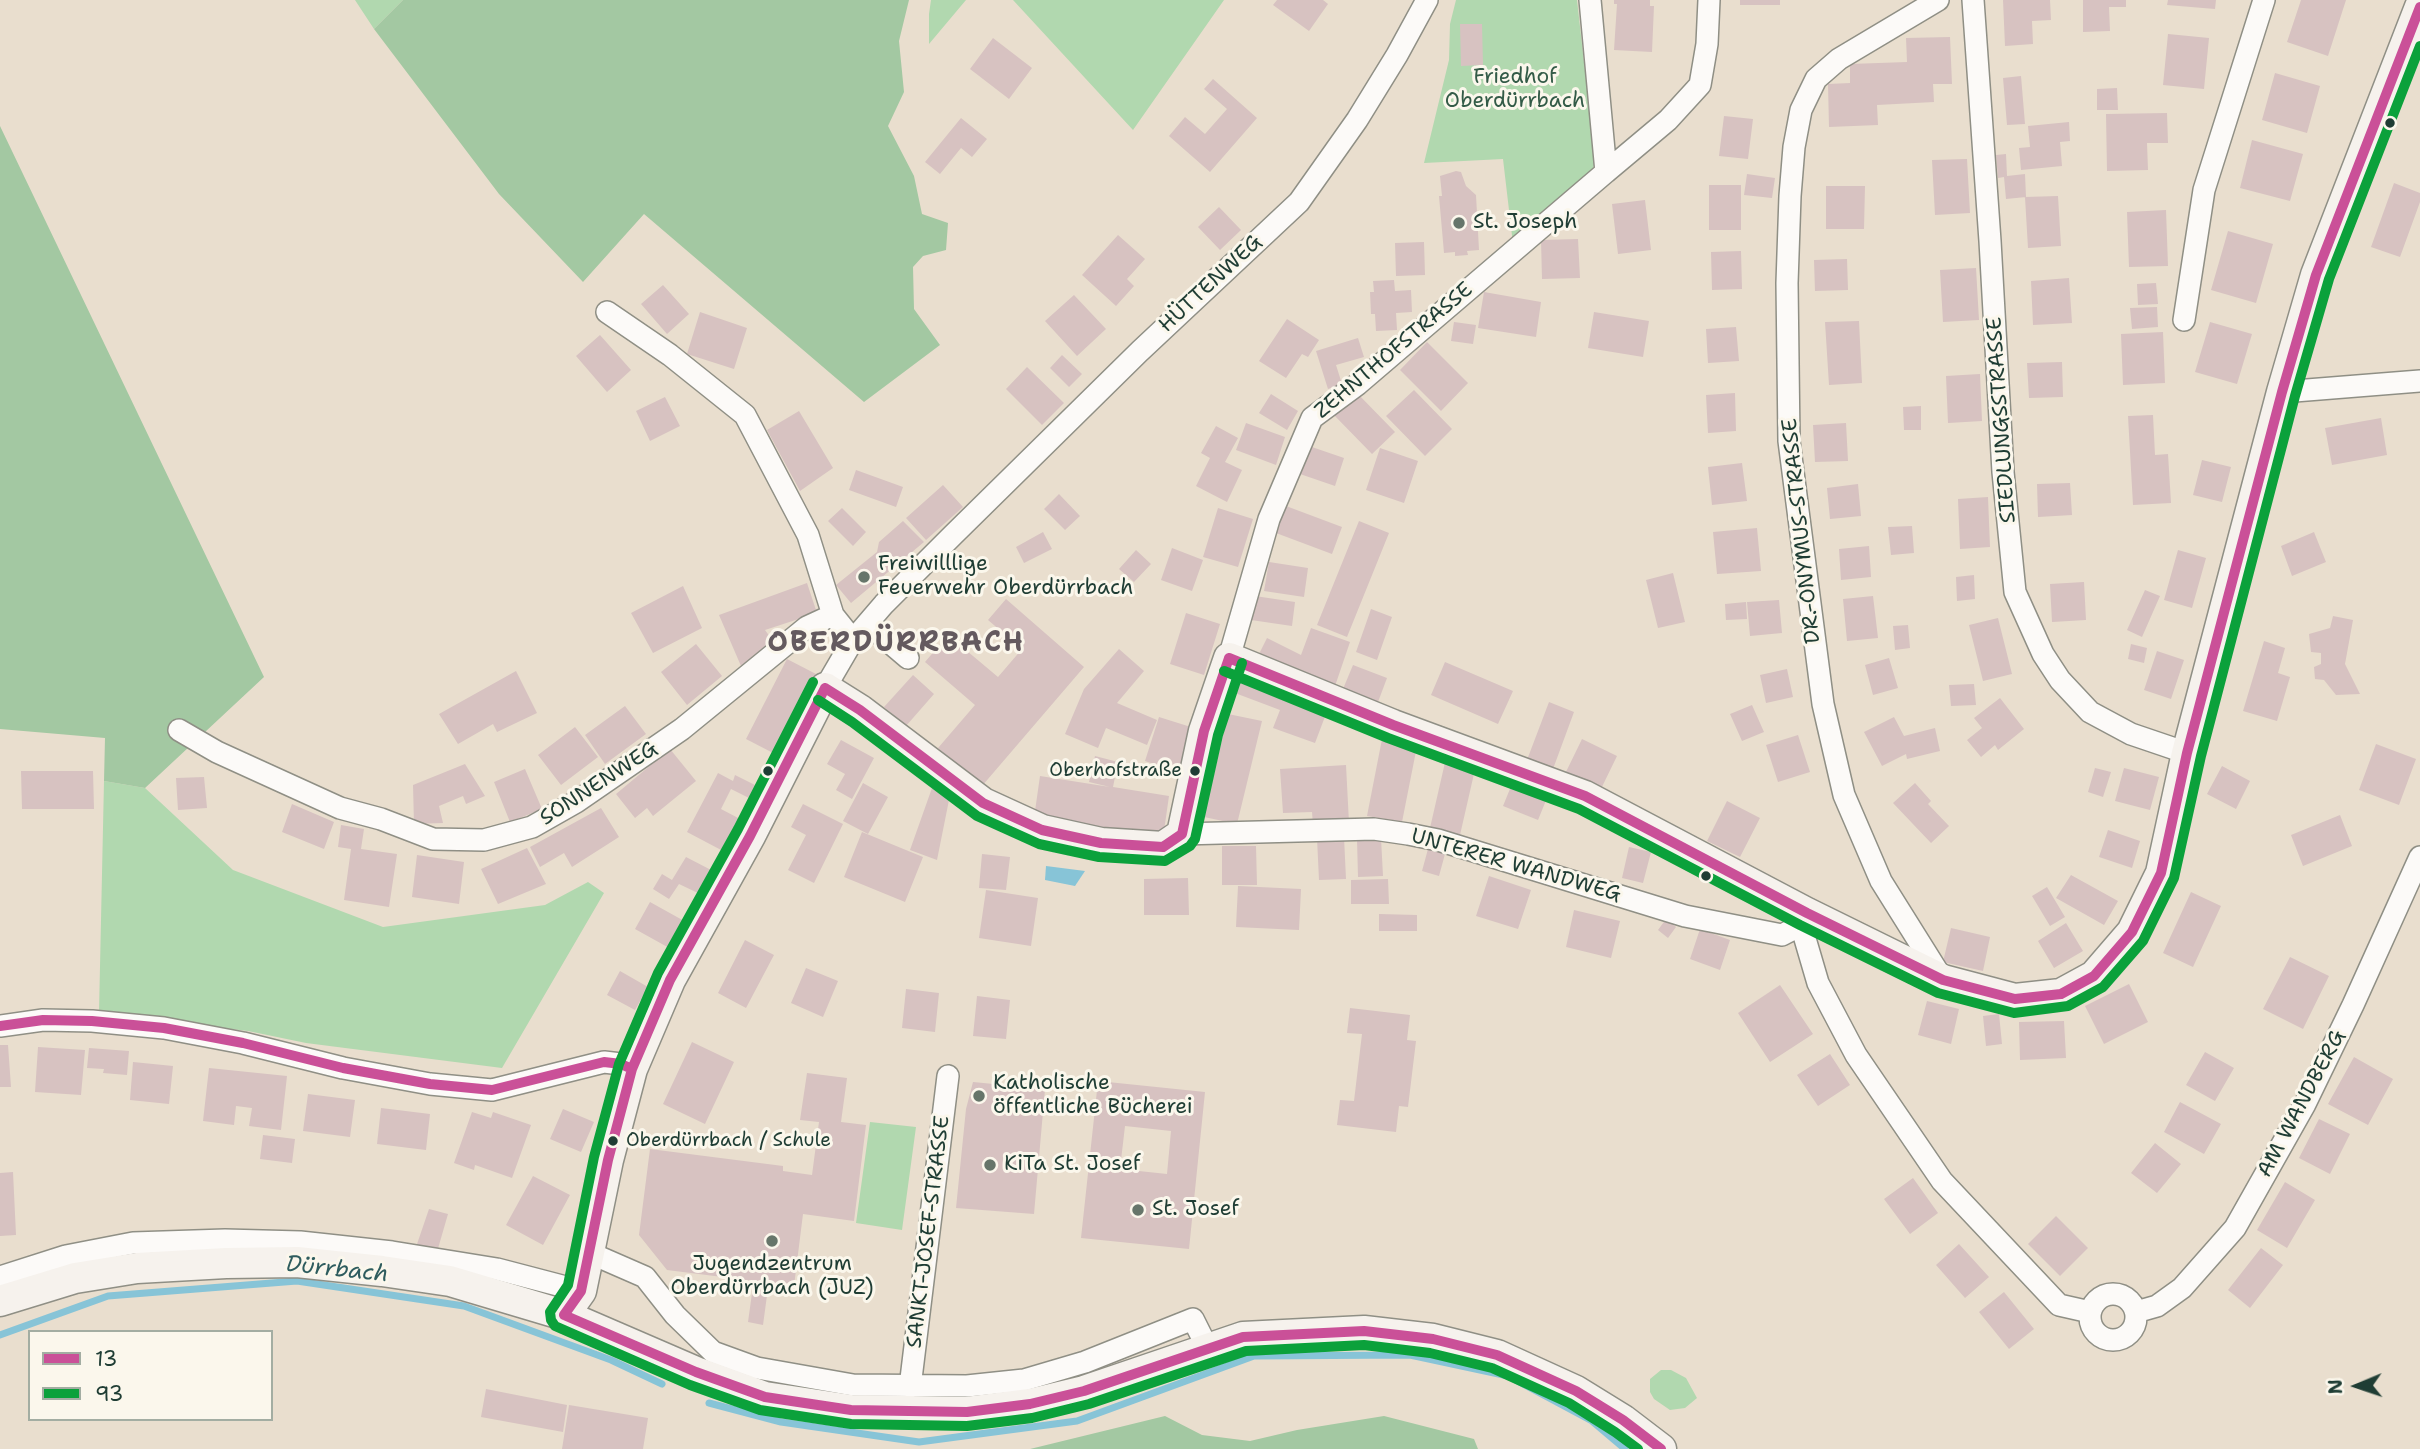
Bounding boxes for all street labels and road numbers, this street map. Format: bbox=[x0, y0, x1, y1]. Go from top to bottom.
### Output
street label: HÜTTENWEG bbox=[1154, 230, 1268, 338]
street label: ZEHNTHOFSTRASSE bbox=[1310, 277, 1478, 425]
street label: SIEDLUNGSSTRASSE bbox=[1982, 316, 2022, 524]
street label: DR.-ONYMUS-STRASSE bbox=[1778, 417, 1826, 645]
street label: SONNENWEG bbox=[535, 737, 663, 831]
street label: UNTERER WANDWEG bbox=[1408, 824, 1624, 908]
street label: AM WANDBERG bbox=[2253, 1026, 2351, 1182]
street label: SANKT-JOSEF-STRASSE bbox=[902, 1114, 956, 1350]

